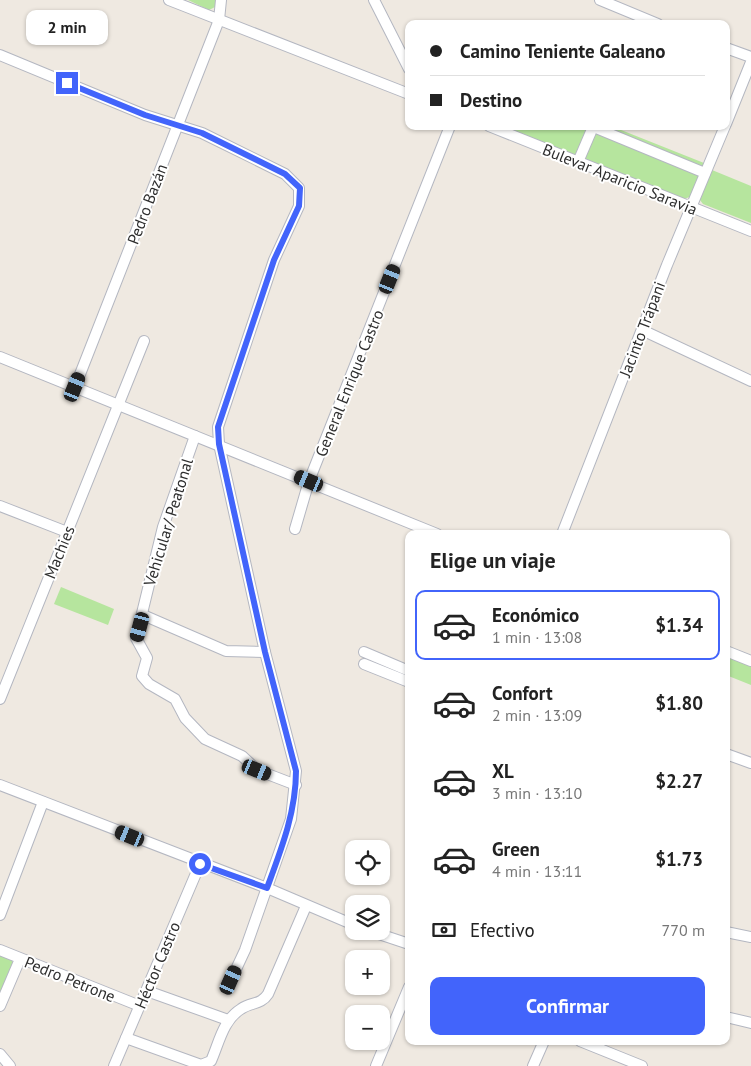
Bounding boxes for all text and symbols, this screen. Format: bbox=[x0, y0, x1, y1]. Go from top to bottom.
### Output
callout: 2 min bbox=[26, 11, 108, 46]
text: 2 min bbox=[47, 17, 87, 37]
text: Camino Teniente Galeano bbox=[460, 39, 665, 63]
route end bbox=[56, 72, 78, 94]
text: Destino bbox=[460, 88, 522, 112]
street label: Bulevar Aparicio Saravia bbox=[540, 139, 700, 219]
street label: Pedro Bazán bbox=[123, 161, 171, 247]
car bbox=[377, 262, 402, 296]
street label: Jacinto Trápani bbox=[614, 278, 669, 381]
street label: General Enrique Castro bbox=[310, 307, 388, 459]
car bbox=[62, 370, 87, 404]
street label: Vehicular/ Peatonal bbox=[139, 455, 197, 589]
car bbox=[292, 468, 325, 494]
street label: Machies bbox=[39, 522, 79, 582]
text: Elige un viaje bbox=[430, 546, 556, 574]
icon: car bbox=[432, 603, 477, 648]
text: Económico bbox=[492, 603, 579, 627]
car bbox=[128, 611, 151, 643]
text: $1.34 bbox=[655, 613, 703, 637]
text: 1 min · 13:08 bbox=[492, 627, 582, 647]
icon: car bbox=[432, 681, 477, 726]
text: Confort bbox=[492, 681, 553, 705]
text: $1.80 bbox=[655, 691, 703, 715]
text: 2 min · 13:09 bbox=[492, 705, 582, 725]
car bbox=[240, 757, 273, 783]
icon: car bbox=[432, 759, 477, 804]
text: XL bbox=[492, 759, 514, 783]
text: $2.27 bbox=[655, 769, 703, 793]
text: 3 min · 13:10 bbox=[492, 783, 582, 803]
car bbox=[113, 823, 146, 849]
icon: car bbox=[432, 837, 477, 882]
text: Green bbox=[492, 837, 540, 861]
map controls bbox=[345, 840, 390, 1050]
button: locate bbox=[345, 840, 390, 885]
text: $1.73 bbox=[655, 847, 703, 871]
route start bbox=[189, 853, 211, 875]
text: 4 min · 13:11 bbox=[492, 861, 582, 881]
button: layers bbox=[345, 895, 390, 940]
icon: cash bbox=[430, 916, 458, 944]
text: Efectivo bbox=[470, 918, 535, 942]
street label: Héctor Castro bbox=[130, 919, 184, 1011]
text: 770 m bbox=[662, 920, 705, 940]
button: + bbox=[345, 950, 390, 995]
street label: Pedro Petrone bbox=[22, 952, 118, 1006]
car bbox=[218, 963, 243, 997]
button: Confirmar bbox=[430, 977, 705, 1035]
button: − bbox=[345, 1005, 390, 1050]

